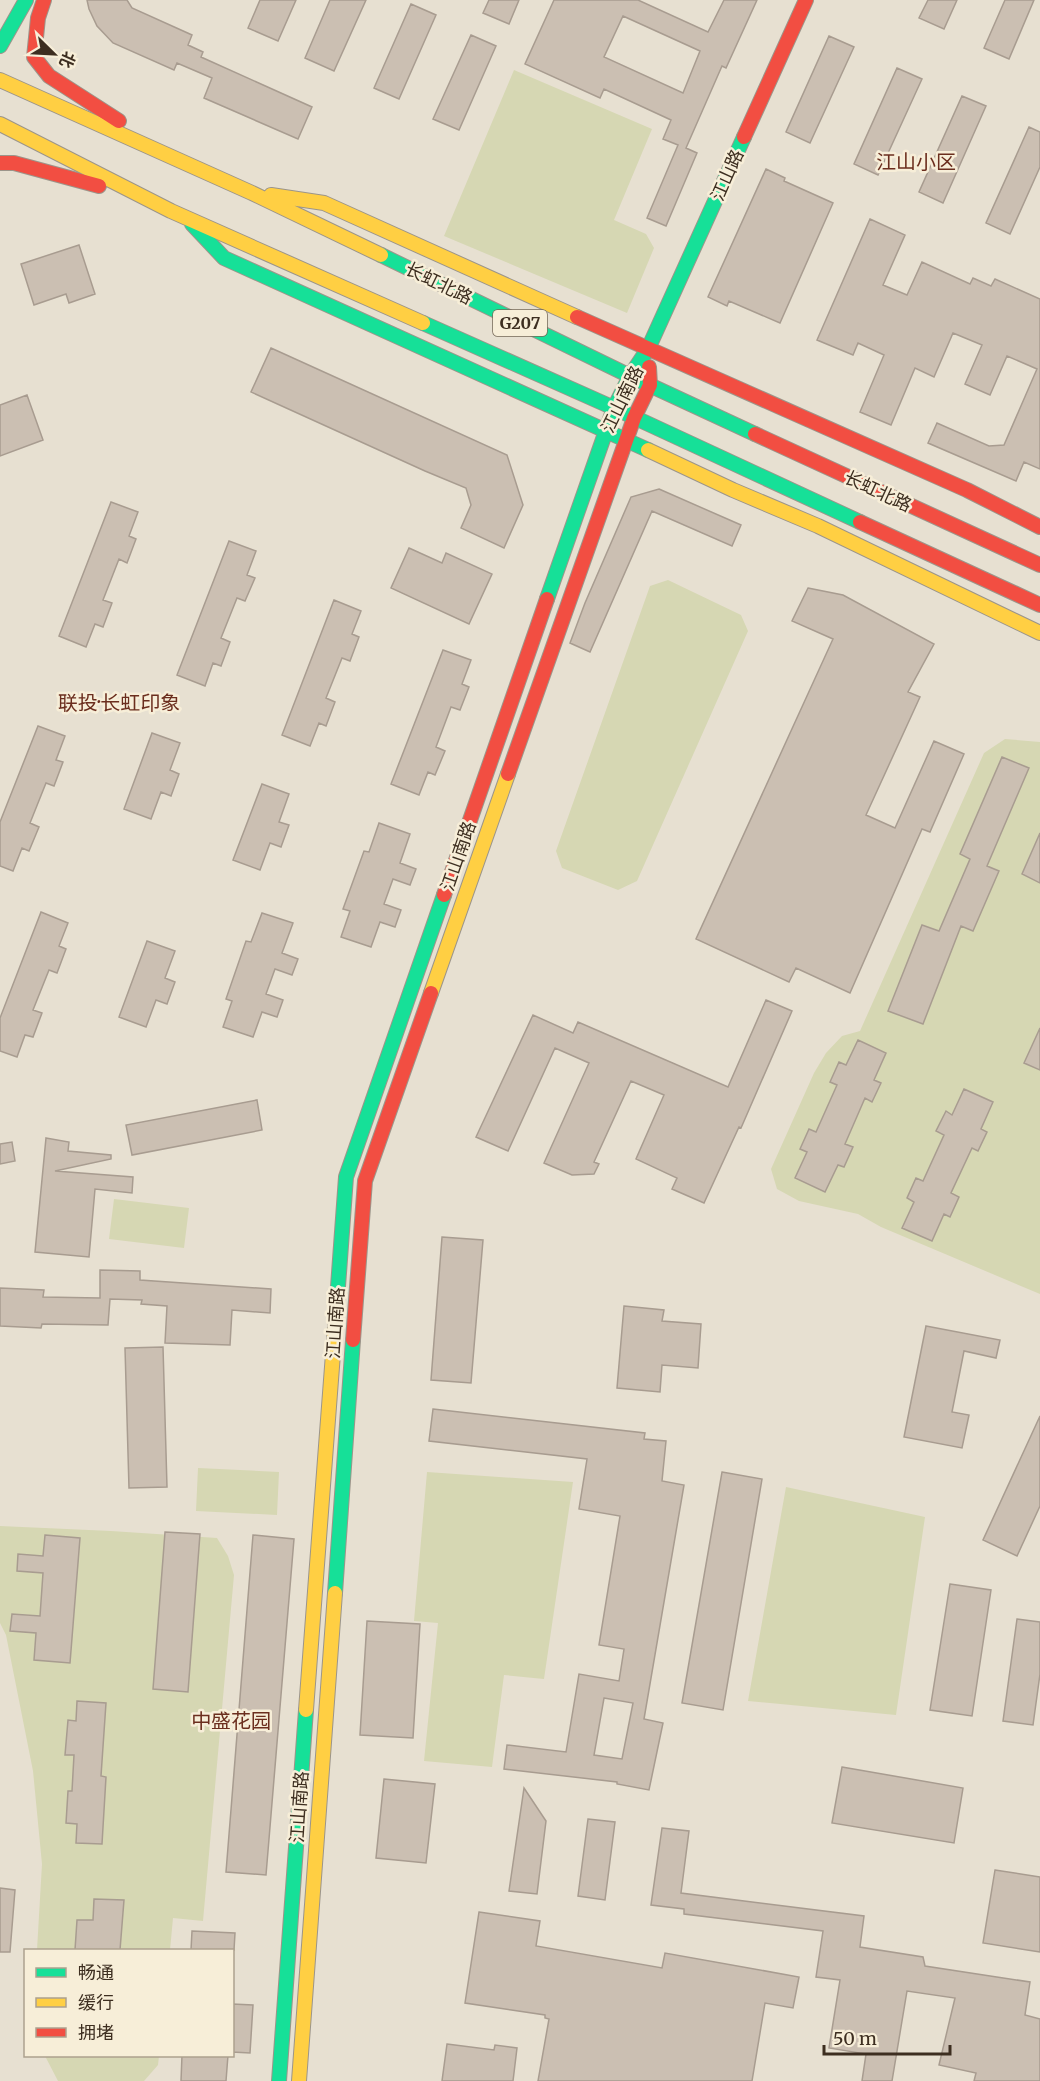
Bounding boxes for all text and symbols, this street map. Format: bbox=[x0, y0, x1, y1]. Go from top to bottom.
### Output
north arrow bbox=[24, 24, 84, 84]
text: 北 bbox=[55, 49, 80, 71]
street label: 江山路 bbox=[706, 146, 748, 204]
district label: 江山小区 bbox=[876, 149, 956, 174]
street label: 长虹北路 bbox=[402, 257, 476, 309]
road number: G207 bbox=[493, 310, 547, 336]
street label: 江山南路 bbox=[596, 362, 648, 436]
street label: 长虹北路 bbox=[841, 465, 915, 517]
district label: 联投·长虹印象 bbox=[58, 690, 180, 715]
street label: 江山南路 bbox=[435, 818, 481, 894]
street label: 江山南路 bbox=[321, 1286, 349, 1360]
district label: 中盛花园 bbox=[191, 1708, 271, 1733]
street label: 江山南路 bbox=[285, 1770, 313, 1844]
legend bbox=[24, 1949, 234, 2057]
text: 畅通 bbox=[78, 1961, 114, 1984]
text: 缓行 bbox=[78, 1991, 114, 2014]
scale bar bbox=[824, 2018, 950, 2056]
text: 拥堵 bbox=[78, 2021, 114, 2044]
text: 50 m bbox=[833, 2027, 877, 2050]

